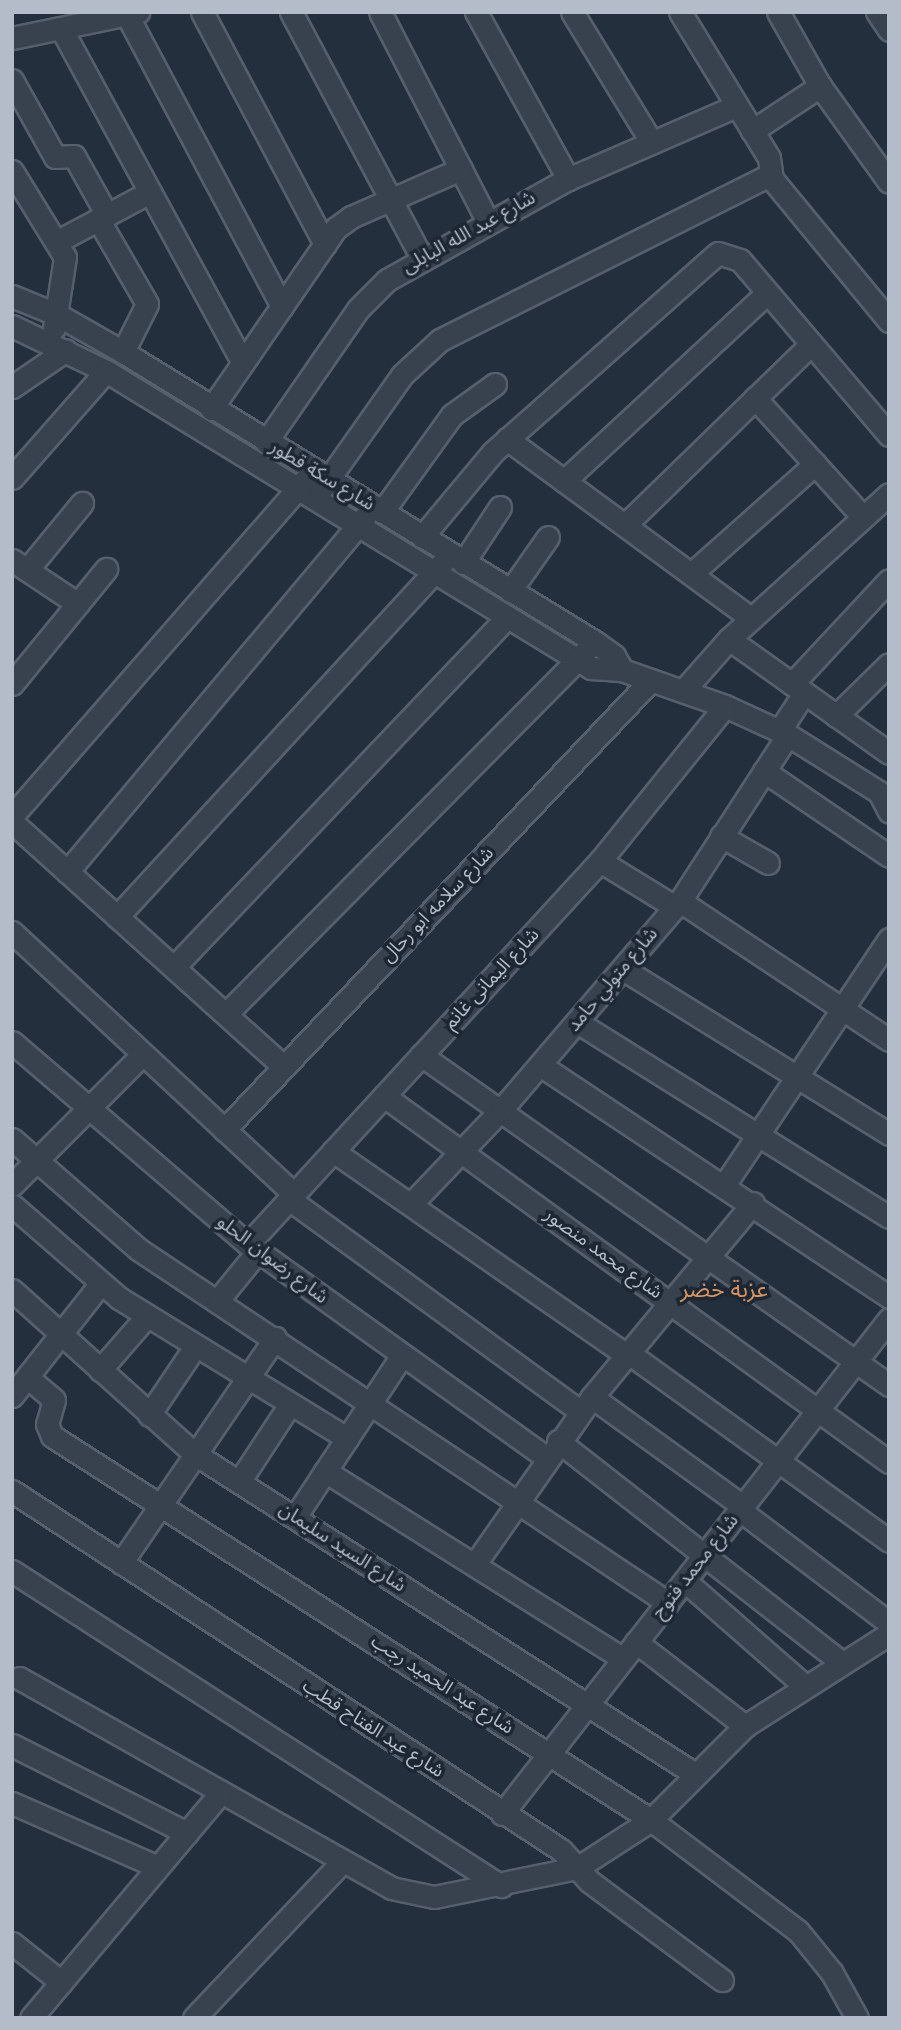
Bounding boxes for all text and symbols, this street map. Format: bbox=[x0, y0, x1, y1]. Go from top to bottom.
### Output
street label: شارع عبد الله البابلى bbox=[399, 187, 539, 279]
street label: شارع سكة قطور bbox=[265, 436, 379, 516]
street label: شارع سلامه ابو رحال bbox=[377, 842, 499, 968]
street label: شارع متولي حامد bbox=[563, 923, 663, 1037]
street label: شارع اليمانى غانم bbox=[439, 924, 545, 1034]
street label: شارع محمد منصور bbox=[539, 1204, 667, 1304]
street label: شارع رضوان الحلو bbox=[212, 1211, 332, 1309]
district label: عزبة خضر bbox=[680, 1276, 768, 1304]
street label: شارع السيد سليمان bbox=[274, 1498, 410, 1598]
street label: شارع محمد فتوح bbox=[648, 1510, 744, 1624]
street label: شارع عبد الحميد رجب bbox=[366, 1630, 518, 1740]
street label: شارع عبد الفتاح قطب bbox=[298, 1675, 448, 1783]

